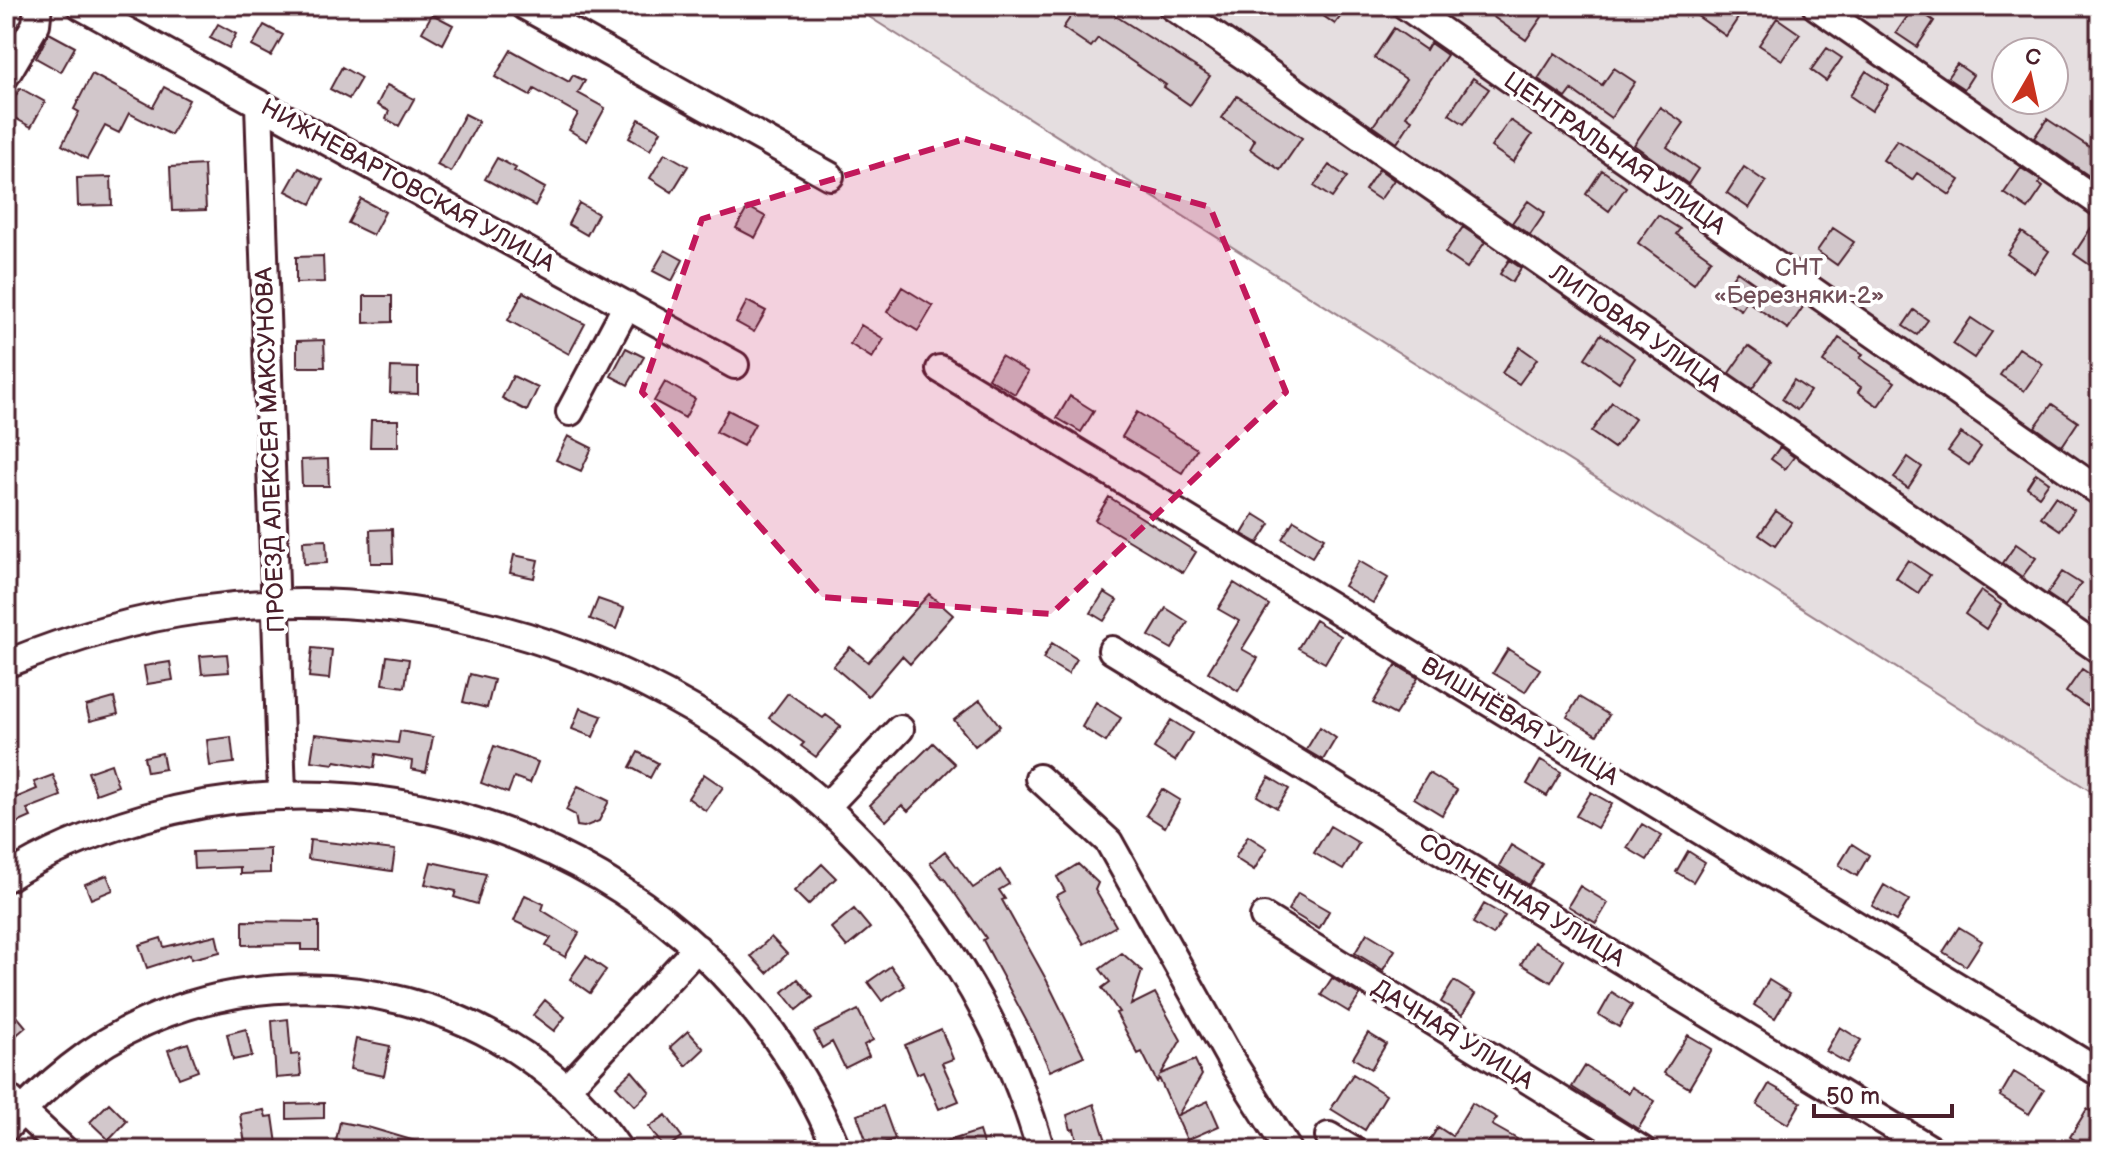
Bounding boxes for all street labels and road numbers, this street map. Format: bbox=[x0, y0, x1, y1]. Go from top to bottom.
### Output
street label: ЦЕНТРАЛЬНАЯ УЛИЦА bbox=[1498, 66, 1731, 241]
street label: НИЖНЕВАРТОВСКАЯ УЛИЦА bbox=[256, 92, 560, 279]
street label: ЛИПОВАЯ УЛИЦА bbox=[1543, 258, 1728, 399]
street label: ПРОЕЗД АЛЕКСЕЯ МАКСУНОВА bbox=[250, 266, 291, 633]
street label: ВИШНЁВАЯ УЛИЦА bbox=[1416, 651, 1624, 792]
street label: СОЛНЕЧНАЯ УЛИЦА bbox=[1414, 827, 1630, 974]
street label: ДАЧНАЯ УЛИЦА bbox=[1367, 973, 1539, 1096]

